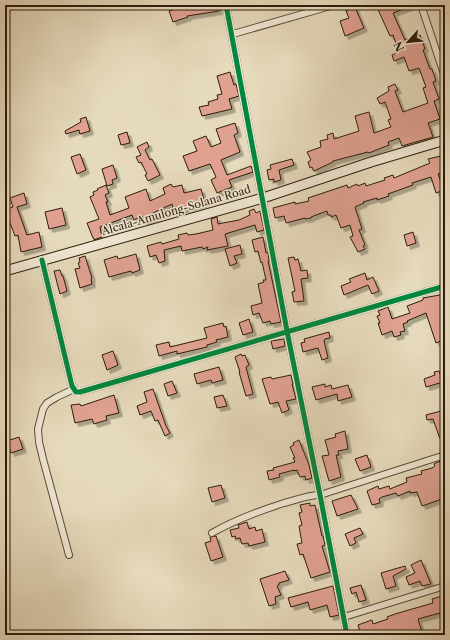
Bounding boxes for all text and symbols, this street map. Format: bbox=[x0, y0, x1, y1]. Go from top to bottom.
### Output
north arrow bbox=[388, 22, 428, 62]
text: N bbox=[390, 39, 407, 54]
street label: Alcala-Amulong-Solana Road bbox=[99, 182, 253, 238]

